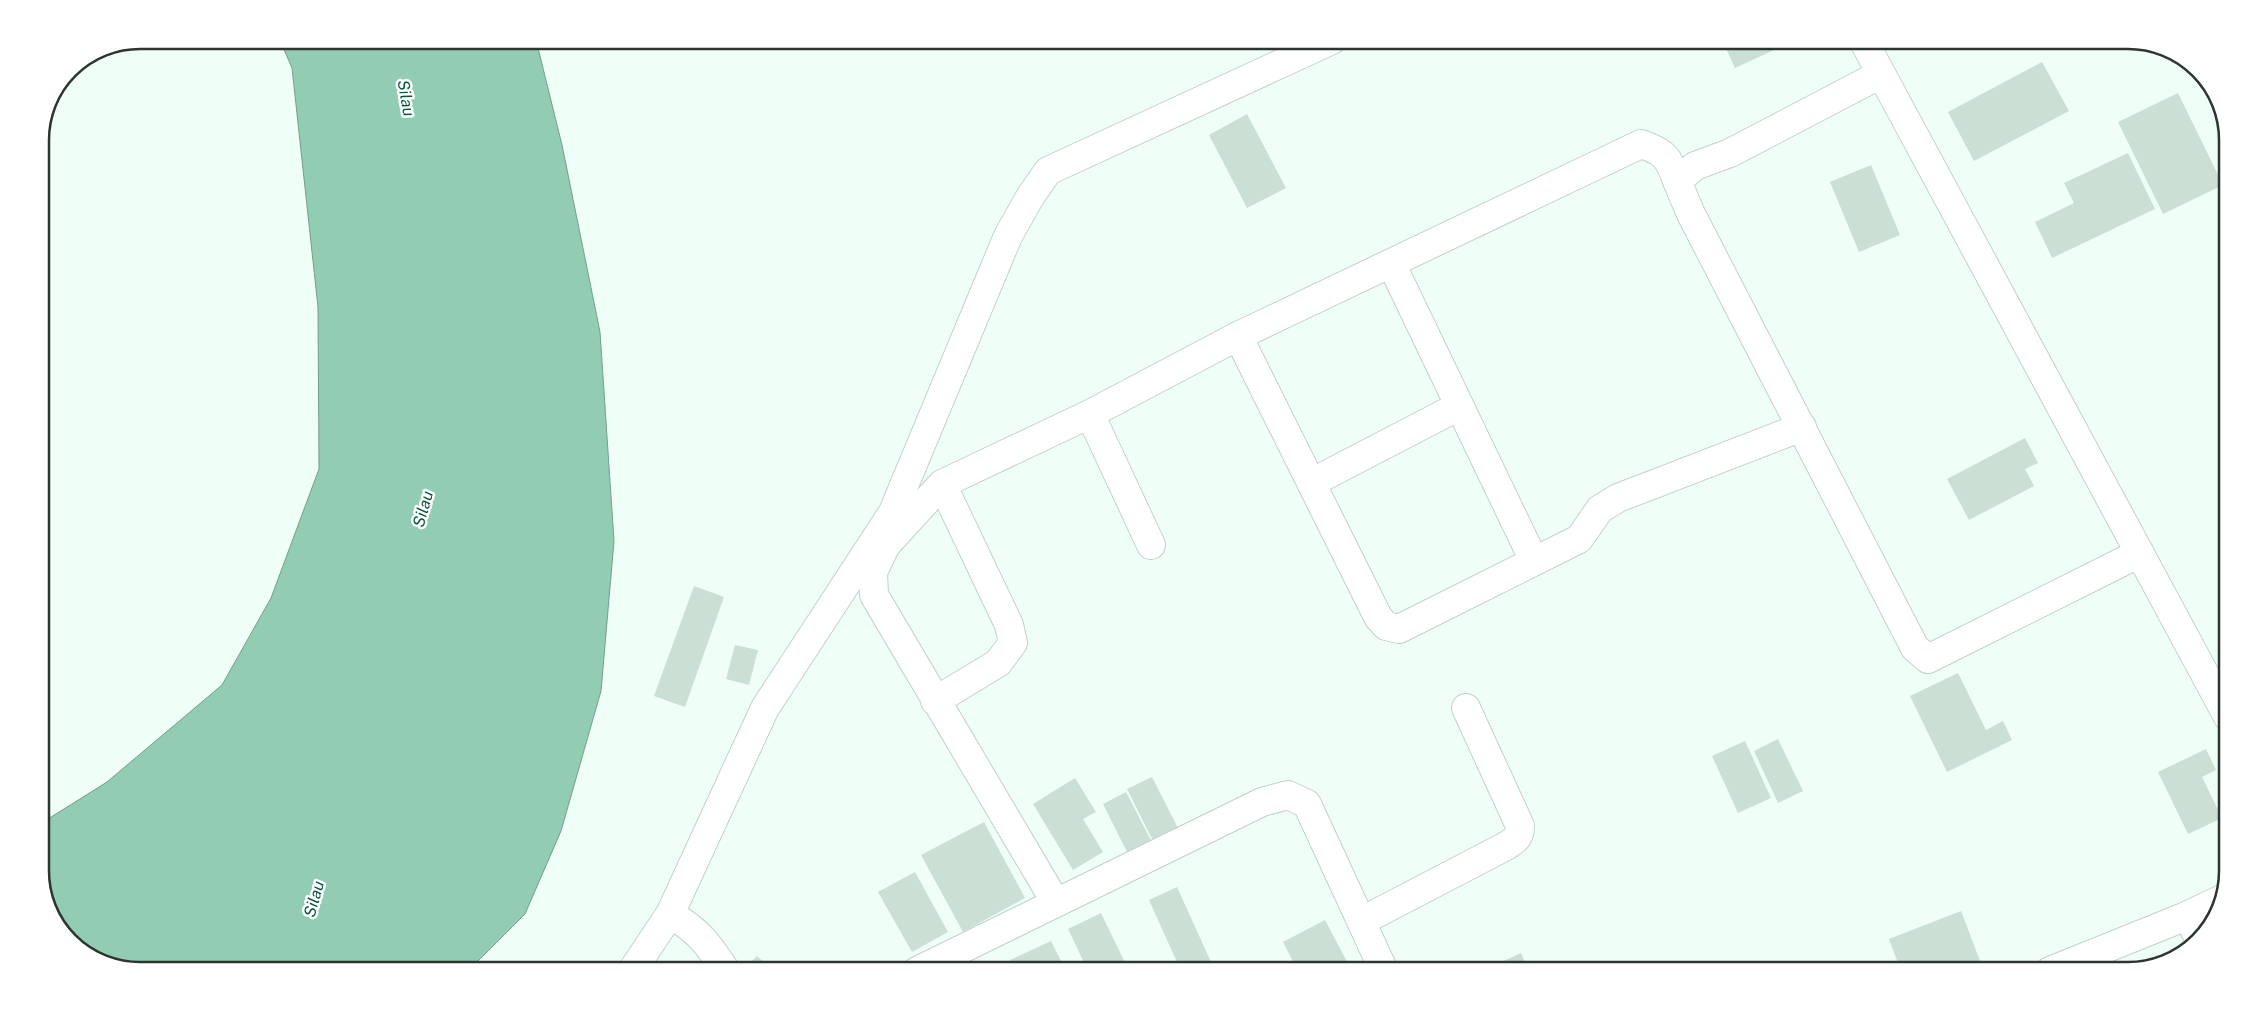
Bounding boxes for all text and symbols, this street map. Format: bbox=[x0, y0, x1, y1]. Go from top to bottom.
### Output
water label: Silau bbox=[393, 78, 419, 118]
water label: Silau bbox=[409, 489, 437, 529]
water label: Silau bbox=[300, 879, 328, 919]

